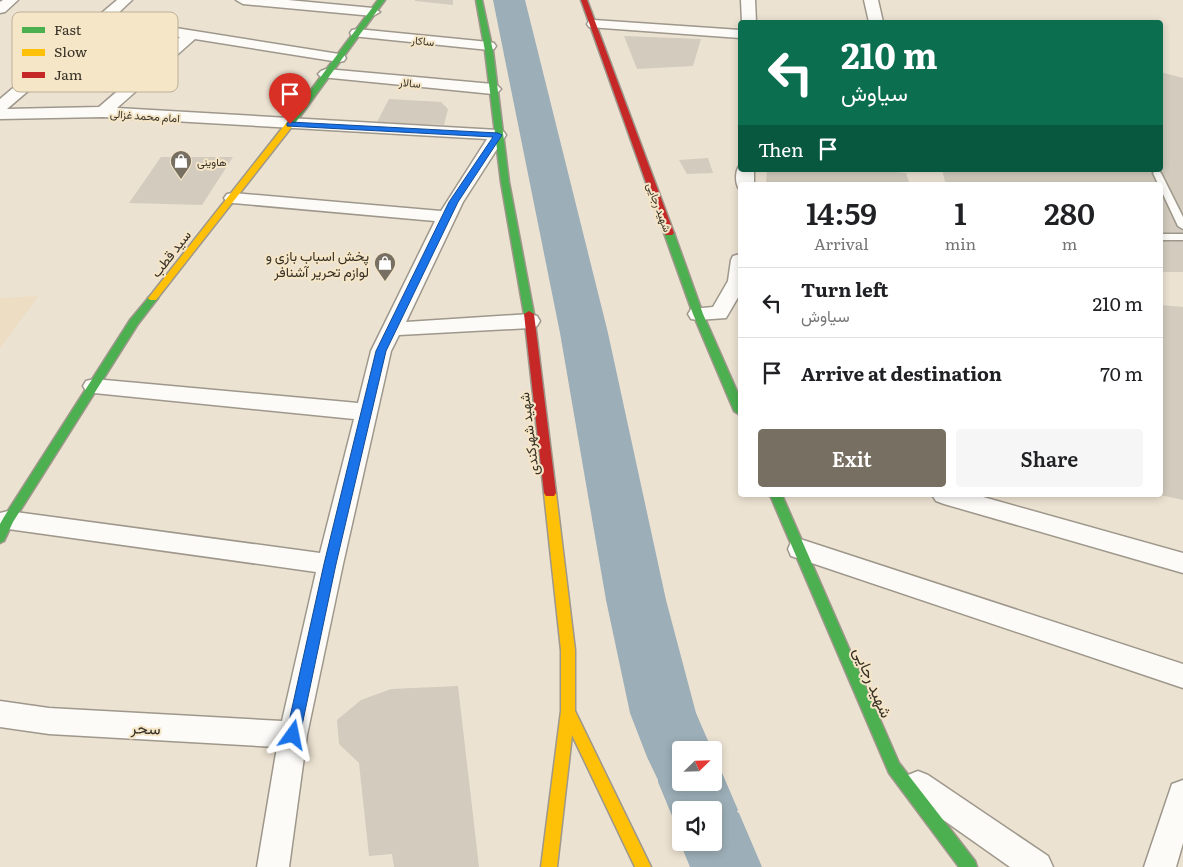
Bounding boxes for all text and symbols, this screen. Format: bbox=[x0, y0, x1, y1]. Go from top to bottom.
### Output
legend bbox=[12, 12, 178, 92]
text: Fast bbox=[54, 19, 82, 39]
text: 210 m bbox=[841, 28, 938, 80]
street label: ساکار bbox=[410, 31, 436, 49]
icon: left bbox=[758, 40, 823, 105]
text: Slow bbox=[54, 41, 87, 61]
text: Jam bbox=[54, 64, 83, 84]
pin bbox=[269, 73, 311, 124]
street label: سالار bbox=[398, 73, 422, 91]
text: سیاوش bbox=[841, 75, 908, 108]
icon: arrive bbox=[276, 80, 304, 108]
street label: امام محمد غزالی bbox=[110, 105, 180, 126]
text: Then bbox=[758, 135, 804, 163]
icon: arrive bbox=[814, 135, 842, 163]
shop icon: هاوینی bbox=[169, 149, 193, 180]
place label: هاوینی bbox=[197, 153, 227, 169]
street label: شهید رجایی bbox=[644, 180, 676, 234]
text: 14:59 bbox=[806, 190, 877, 234]
text: 1 bbox=[954, 190, 967, 234]
text: 280 bbox=[1044, 190, 1095, 234]
street label: سید قطب bbox=[145, 225, 195, 281]
text: Arrival bbox=[814, 231, 869, 255]
text: min bbox=[945, 231, 976, 255]
text: m bbox=[1062, 231, 1077, 255]
place label: پخش اسباب بازی و لوازم تحریر آشنافر bbox=[266, 245, 369, 281]
shop icon: پخش اسباب بازی و لوازم تحریر آشنافر bbox=[373, 251, 397, 282]
text: Turn left bbox=[801, 275, 888, 303]
icon: left bbox=[758, 289, 786, 317]
text: 210 m bbox=[1092, 289, 1143, 317]
text: سیاوش bbox=[801, 303, 850, 327]
icon: arrive bbox=[758, 359, 786, 387]
text: Arrive at destination bbox=[801, 359, 1002, 387]
text: 70 m bbox=[1100, 359, 1143, 387]
street label: شهید شهرکندی bbox=[513, 391, 543, 477]
button: Exit bbox=[758, 429, 946, 487]
button: Share bbox=[956, 429, 1143, 487]
street label: شهید رجایی bbox=[848, 643, 900, 721]
position arrow bbox=[266, 708, 318, 760]
street label: سحر bbox=[130, 714, 161, 740]
north arrow bbox=[672, 741, 722, 791]
map controls bbox=[672, 741, 722, 851]
button: sound bbox=[672, 801, 722, 851]

